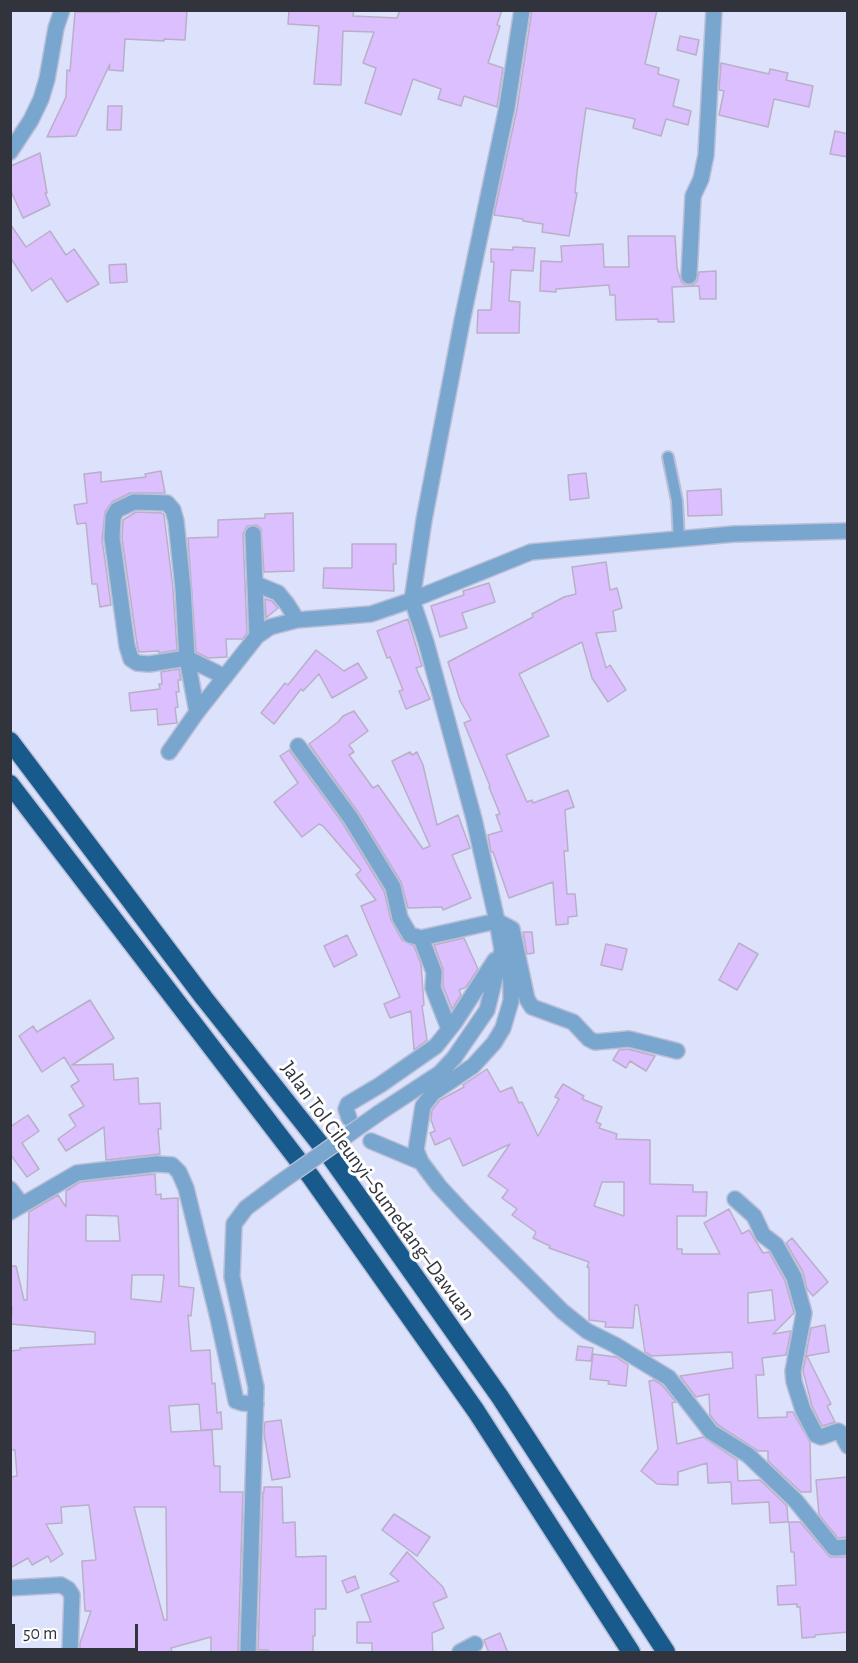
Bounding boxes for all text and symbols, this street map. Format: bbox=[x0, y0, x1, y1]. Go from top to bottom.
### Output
street label: Jalan Tol Cileunyi–Sumedang–Dawuan bbox=[275, 1056, 481, 1326]
scale bar bbox=[15, 1612, 141, 1650]
text: 50 m bbox=[23, 1625, 57, 1643]

